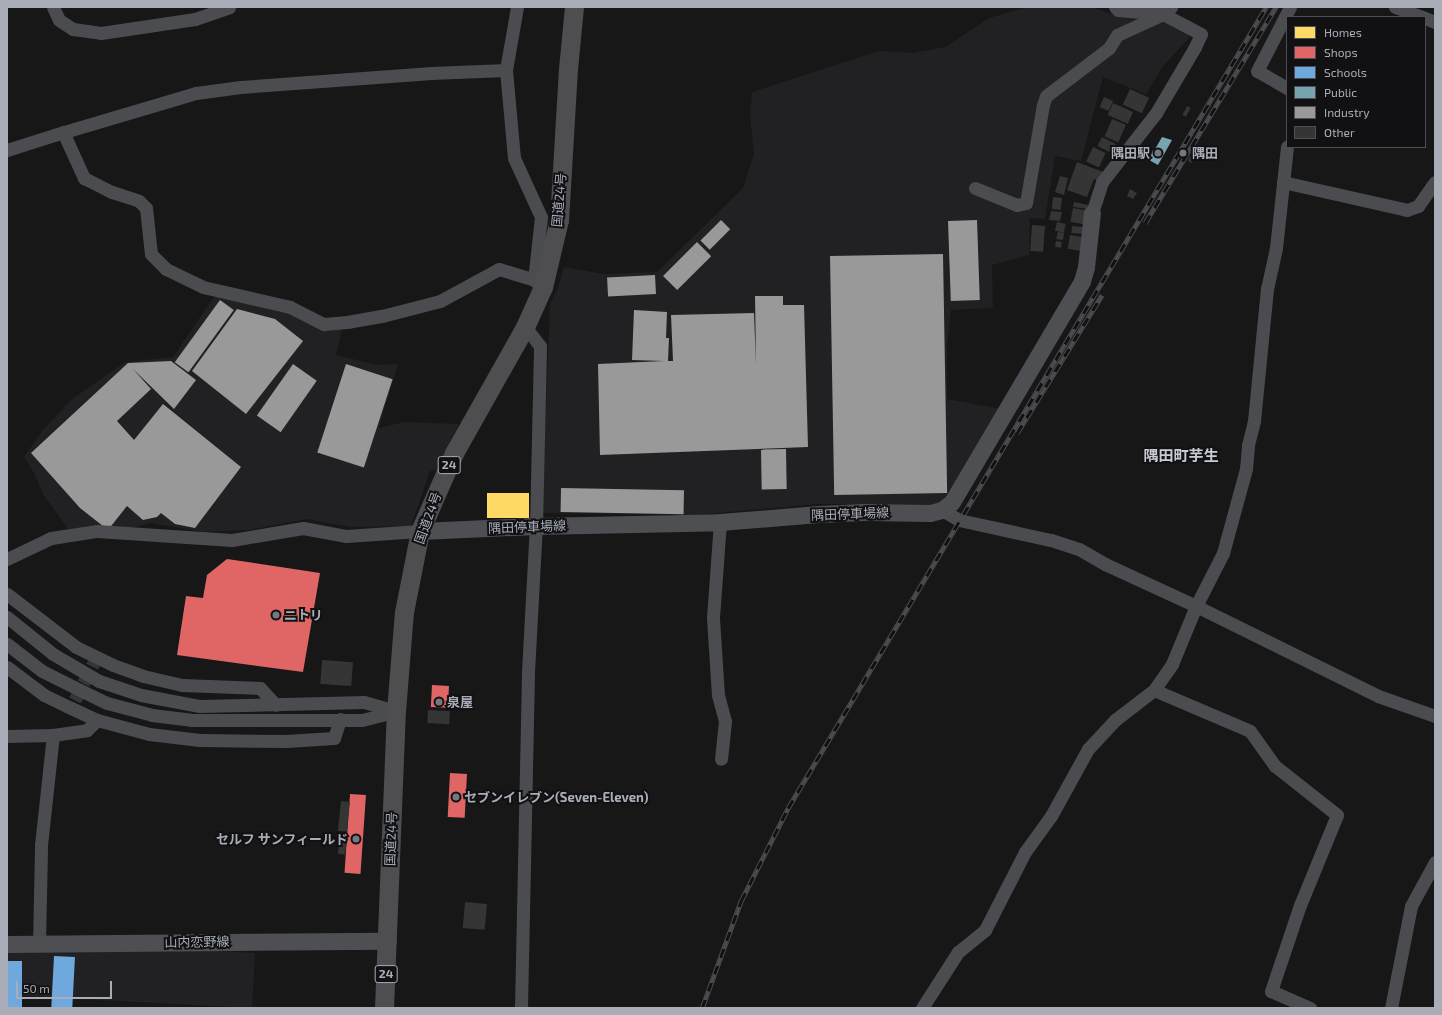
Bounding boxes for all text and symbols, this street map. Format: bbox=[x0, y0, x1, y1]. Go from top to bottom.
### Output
legend bbox=[1286, 16, 1426, 148]
text: Homes bbox=[1324, 25, 1362, 39]
text: Shops bbox=[1324, 45, 1358, 59]
text: Schools bbox=[1324, 65, 1367, 79]
text: Public bbox=[1324, 85, 1357, 99]
text: Industry bbox=[1324, 105, 1370, 119]
text: Other bbox=[1324, 125, 1355, 139]
place label: 隅田駅 bbox=[1111, 145, 1150, 161]
place label: 隅田 bbox=[1192, 145, 1218, 161]
marker: 隅田 bbox=[1177, 147, 1189, 159]
marker: 隅田駅 bbox=[1153, 148, 1163, 158]
street label: 国道24号 bbox=[549, 172, 569, 228]
district label: 隅田町芋生 bbox=[1144, 447, 1218, 465]
road number: 24 bbox=[437, 455, 461, 475]
street label: 国道24号 bbox=[411, 490, 445, 546]
street label: 隅田停車場線 bbox=[811, 505, 889, 523]
street label: 隅田停車場線 bbox=[488, 518, 566, 536]
place label: ニトリ bbox=[284, 607, 323, 623]
marker: ニトリ bbox=[271, 610, 281, 620]
place label: 泉屋 bbox=[447, 694, 473, 710]
marker: 泉屋 bbox=[434, 697, 444, 707]
place label: セブンイレブン(Seven-Eleven) bbox=[464, 789, 648, 805]
marker: セブンイレブン(Seven-Eleven) bbox=[451, 792, 461, 802]
street label: 国道24号 bbox=[382, 812, 400, 866]
place label: セルフ サンフィールド bbox=[215, 831, 348, 847]
marker: セルフ サンフィールド bbox=[351, 834, 361, 844]
street label: 山内恋野線 bbox=[164, 934, 230, 950]
road number: 24 bbox=[374, 964, 398, 984]
scale bar bbox=[18, 973, 114, 999]
text: 50 m bbox=[23, 981, 50, 995]

